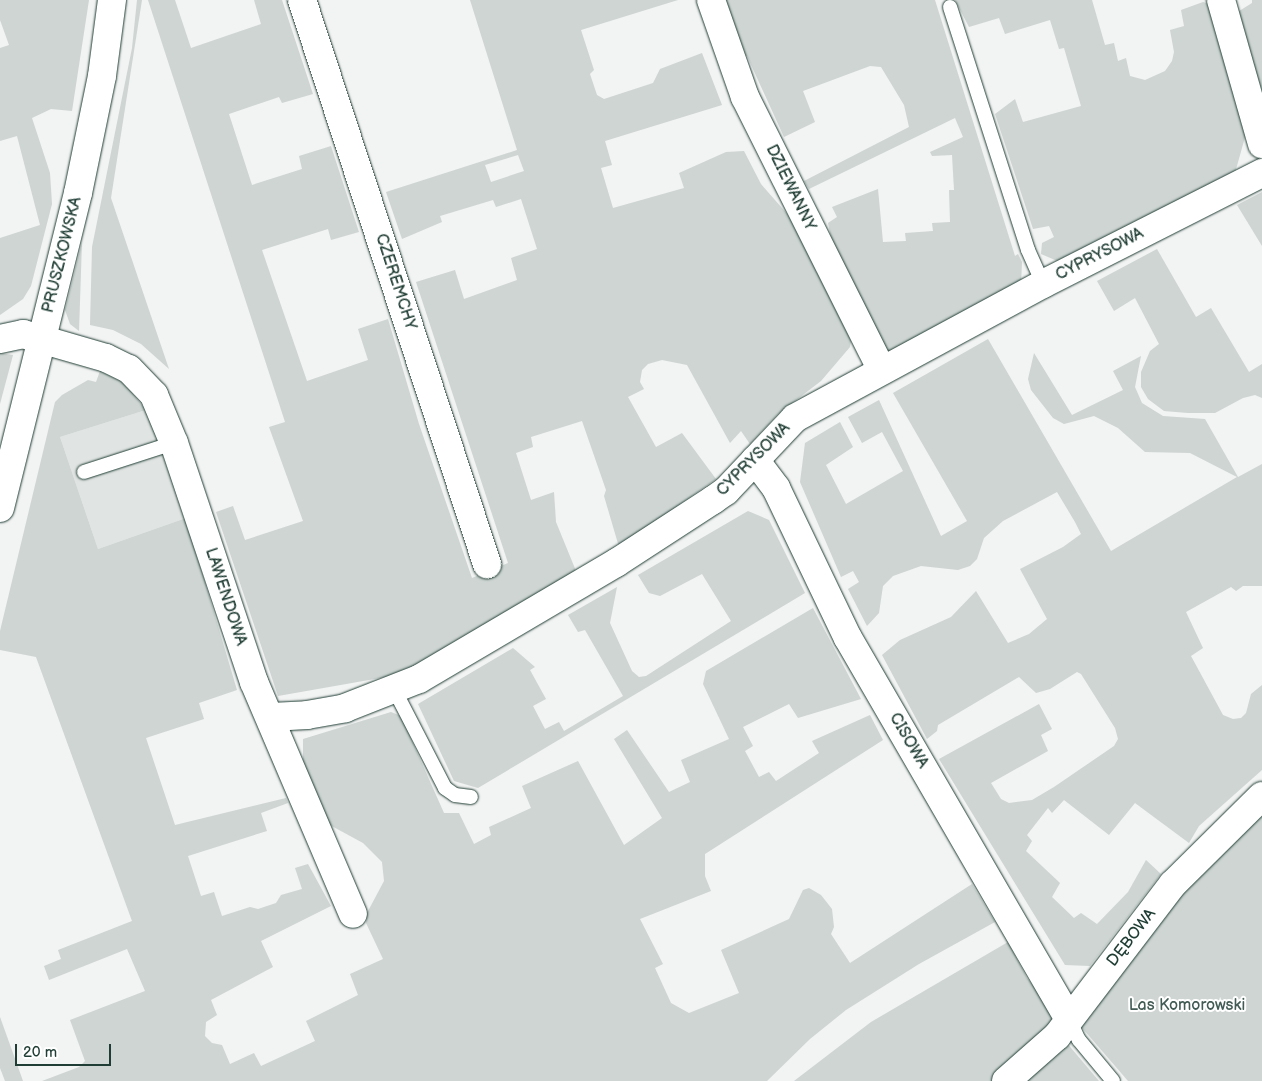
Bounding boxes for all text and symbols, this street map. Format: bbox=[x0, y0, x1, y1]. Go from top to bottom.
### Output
street label: DZIEWANNY bbox=[761, 142, 819, 234]
street label: PRUSZKOWSKA bbox=[39, 195, 87, 315]
street label: CYPRYSOWA bbox=[1053, 225, 1147, 285]
street label: CZEREMCHY bbox=[370, 232, 420, 332]
street label: CYPRYSOWA bbox=[713, 419, 795, 501]
street label: LAWENDOWA bbox=[200, 546, 250, 648]
street label: CISOWA bbox=[884, 710, 932, 772]
street label: DĘBOWA bbox=[1103, 905, 1161, 971]
park label: Las Komorowski bbox=[1129, 996, 1245, 1016]
scale bar bbox=[18, 1034, 114, 1066]
text: 20 m bbox=[23, 1043, 57, 1062]

